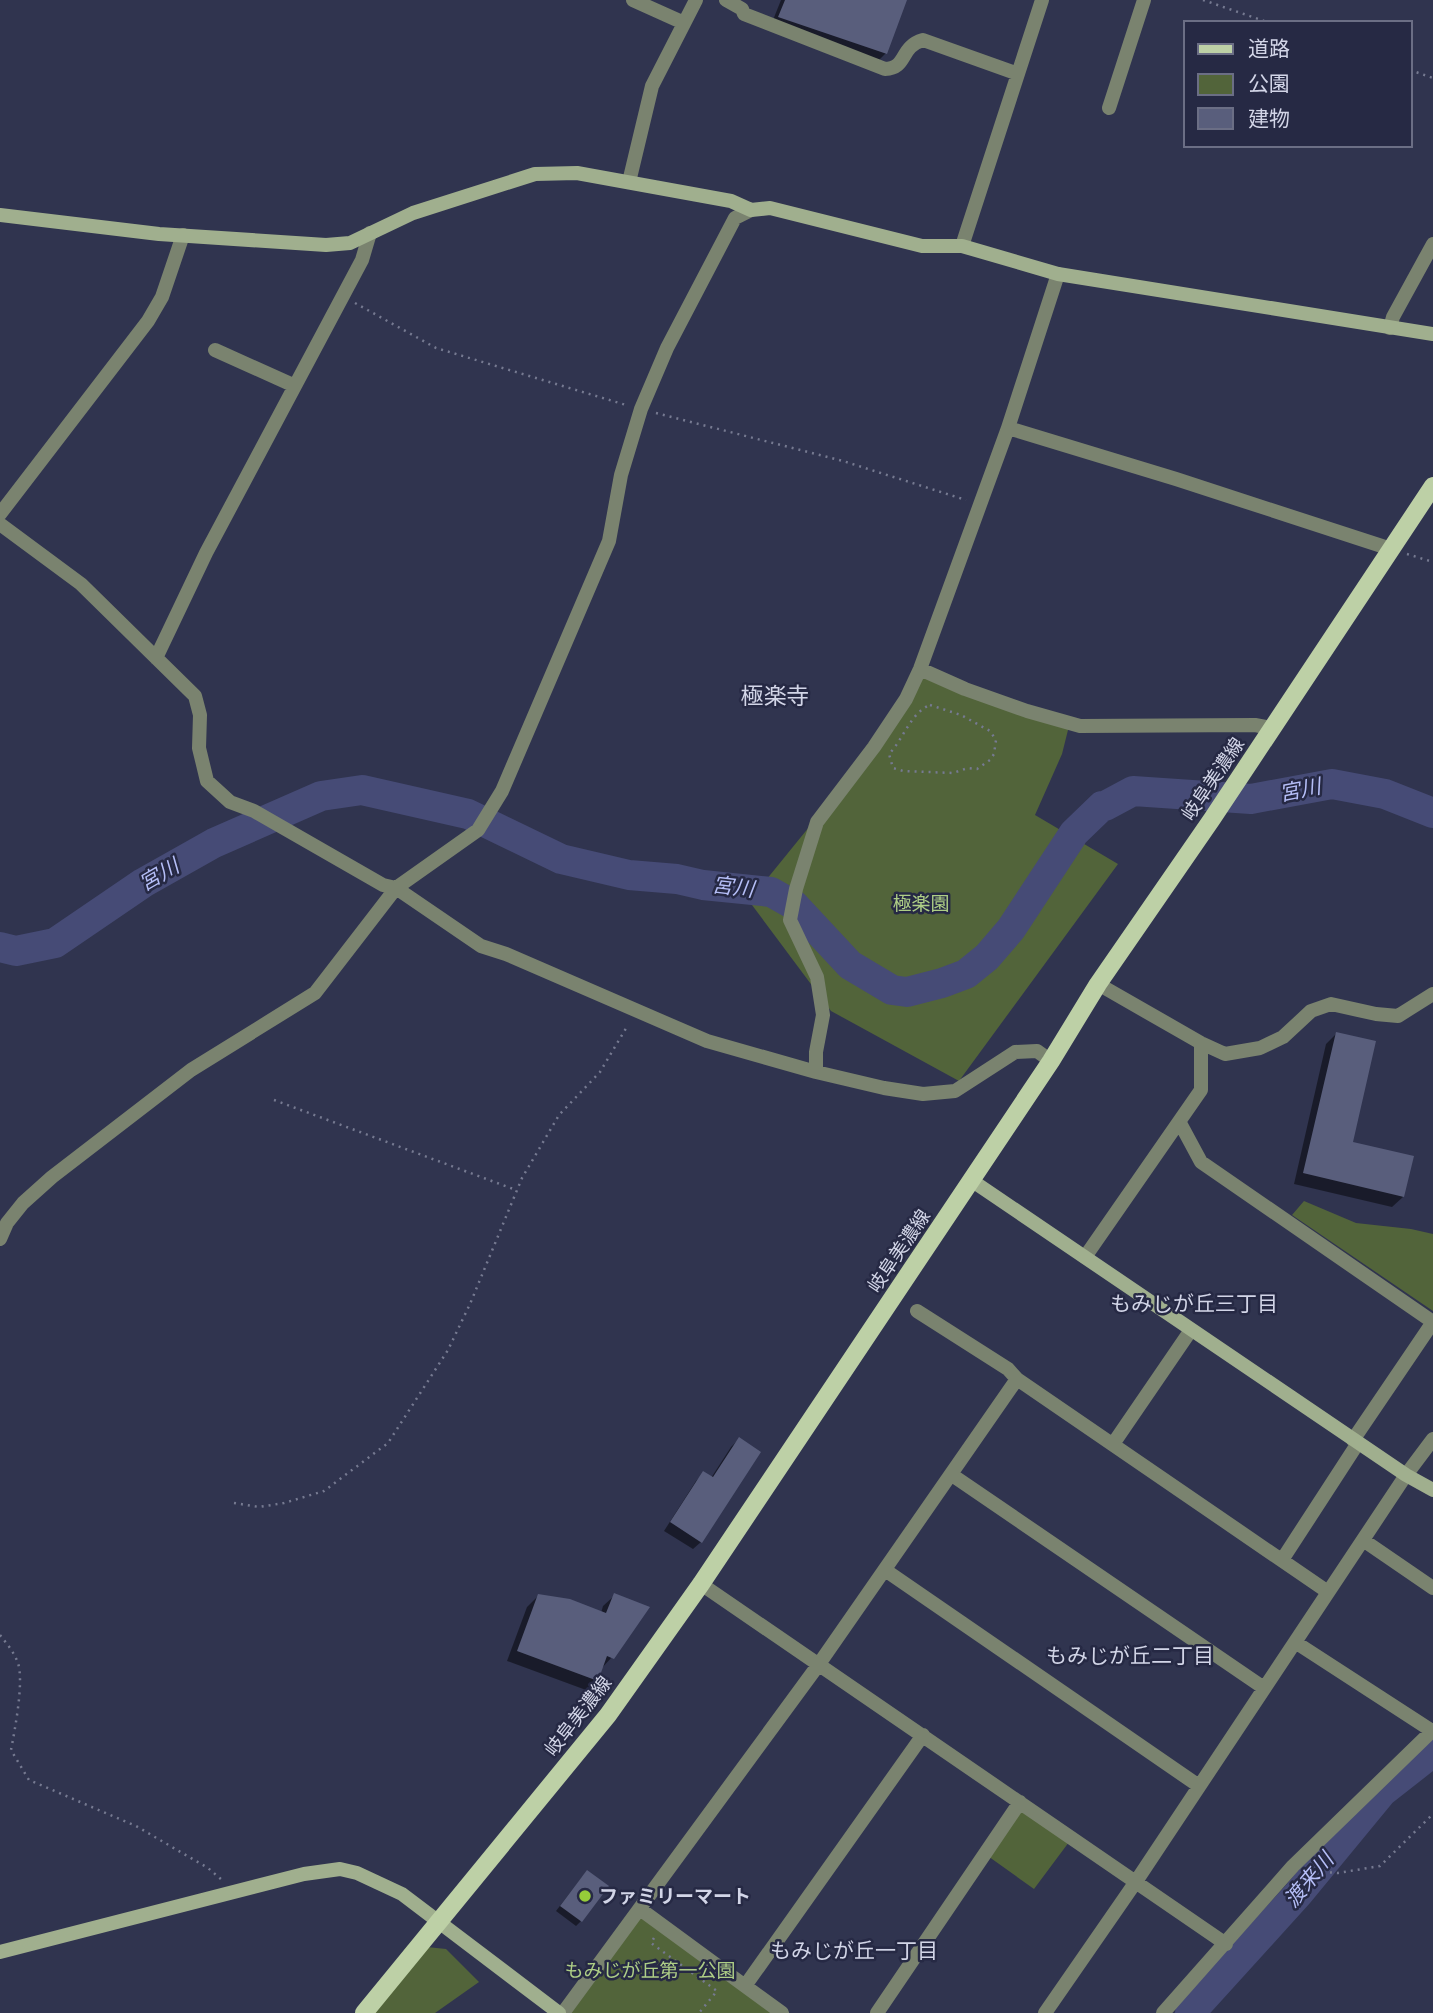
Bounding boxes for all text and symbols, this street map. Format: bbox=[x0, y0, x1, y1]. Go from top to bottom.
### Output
legend bbox=[1184, 21, 1412, 147]
text: 道路 bbox=[1248, 36, 1290, 62]
text: 公園 bbox=[1248, 71, 1290, 97]
text: 建物 bbox=[1248, 106, 1290, 132]
district label: 極楽寺 bbox=[741, 682, 810, 710]
street label: 岐阜美濃線 bbox=[1177, 733, 1249, 825]
water label: 宮川 bbox=[1277, 773, 1325, 807]
water label: 宮川 bbox=[134, 852, 185, 897]
water label: 宮川 bbox=[711, 872, 757, 903]
park label: 極楽園 bbox=[892, 892, 950, 915]
street label: 岐阜美濃線 bbox=[863, 1205, 935, 1297]
district label: もみじが丘三丁目 bbox=[1110, 1291, 1278, 1317]
district label: もみじが丘二丁目 bbox=[1046, 1643, 1214, 1669]
street label: 岐阜美濃線 bbox=[540, 1671, 616, 1761]
water label: 渡来川 bbox=[1279, 1846, 1340, 1912]
place label: ファミリーマート bbox=[599, 1885, 751, 1908]
marker: ファミリーマート bbox=[577, 1888, 593, 1904]
district label: もみじが丘一丁目 bbox=[770, 1938, 938, 1964]
park label: もみじが丘第一公園 bbox=[564, 1959, 736, 1982]

